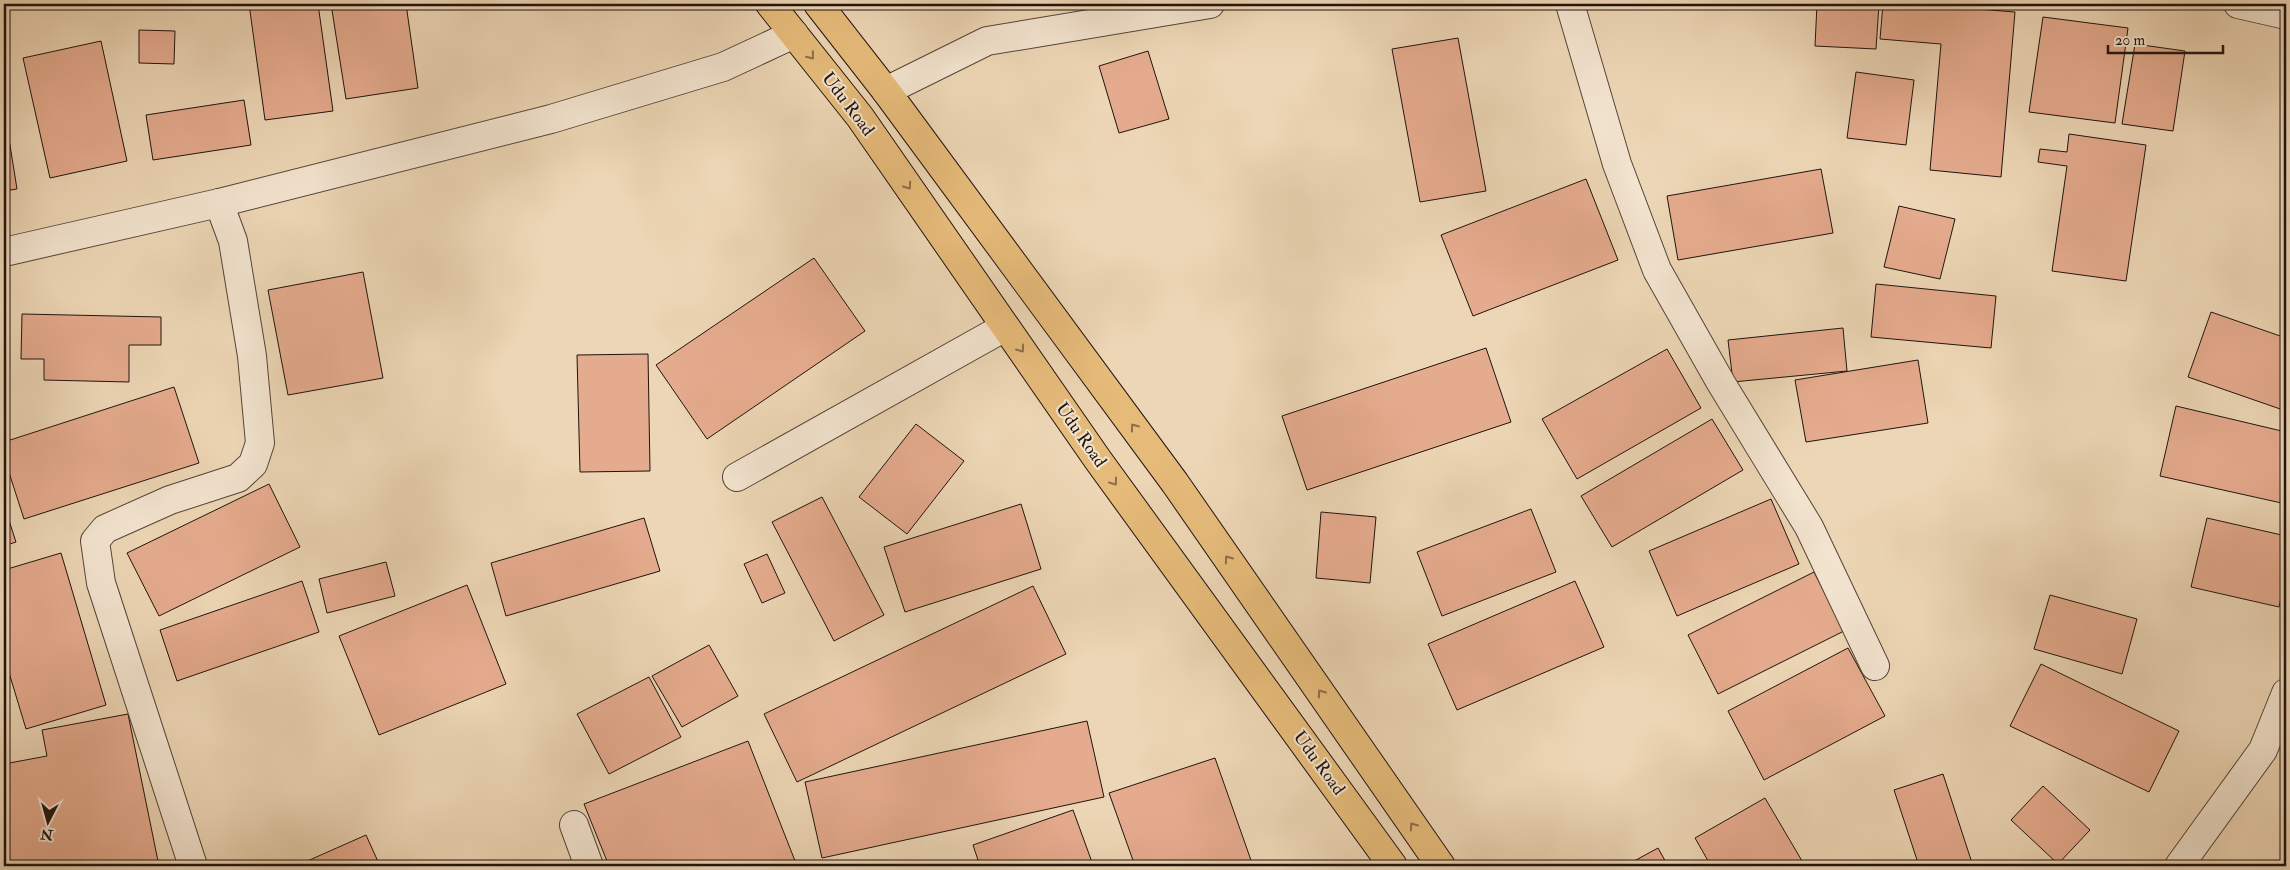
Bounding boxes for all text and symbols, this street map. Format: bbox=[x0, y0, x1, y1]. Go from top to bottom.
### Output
scale bar bbox=[2108, 22, 2222, 54]
text: 20 m bbox=[2115, 31, 2145, 50]
one-way arrow bbox=[806, 50, 814, 59]
street label: Udu Road bbox=[816, 67, 880, 141]
one-way arrow bbox=[902, 181, 911, 190]
one-way arrow bbox=[1015, 343, 1024, 352]
street label: Udu Road bbox=[1050, 398, 1112, 472]
one-way arrow bbox=[1131, 423, 1140, 433]
one-way arrow bbox=[1108, 476, 1117, 485]
one-way arrow bbox=[1225, 555, 1234, 565]
one-way arrow bbox=[1318, 689, 1327, 698]
street label: Udu Road bbox=[1288, 726, 1350, 800]
north arrow bbox=[22, 798, 72, 848]
one-way arrow bbox=[1410, 822, 1419, 832]
text: N bbox=[39, 825, 55, 844]

